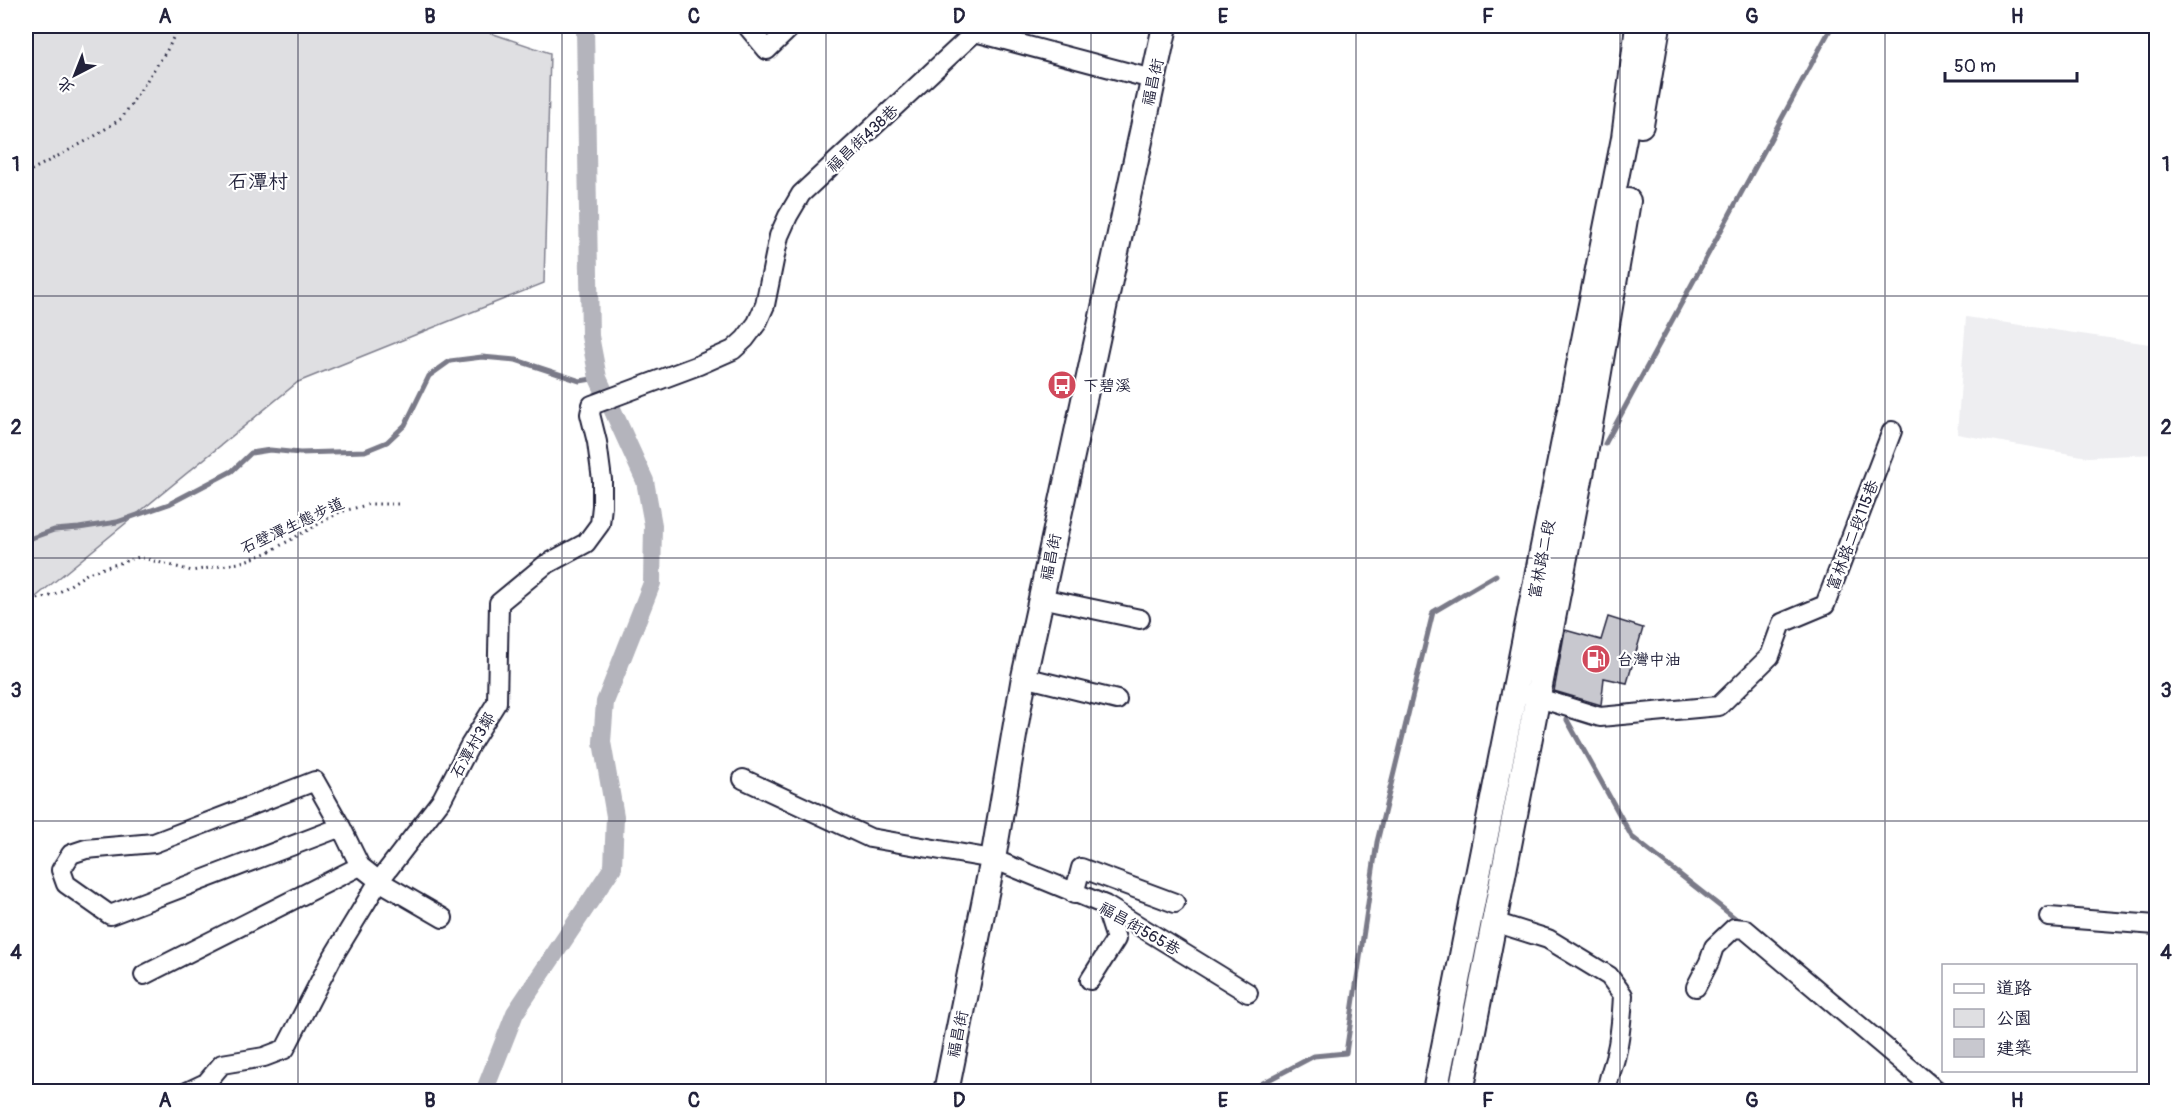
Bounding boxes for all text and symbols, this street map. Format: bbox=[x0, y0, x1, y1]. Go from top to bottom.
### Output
text: A bbox=[159, 4, 172, 29]
text: B bbox=[424, 4, 436, 29]
text: C bbox=[688, 4, 700, 29]
text: D bbox=[953, 4, 966, 29]
text: E bbox=[1218, 4, 1229, 29]
text: F bbox=[1482, 4, 1494, 29]
text: G bbox=[1745, 4, 1759, 29]
text: H bbox=[2011, 4, 2024, 29]
north arrow bbox=[45, 45, 105, 105]
scale bar bbox=[1945, 45, 2077, 83]
text: 50 m bbox=[1954, 55, 1996, 78]
street label: 福昌街 bbox=[1138, 57, 1168, 108]
text: 北 bbox=[53, 73, 78, 98]
street label: 福昌街438巷 bbox=[823, 101, 903, 177]
text: 1 bbox=[12, 152, 20, 177]
text: 1 bbox=[2162, 152, 2170, 177]
district label: 石潭村 bbox=[228, 169, 288, 194]
bus stop icon: 下碧溪 bbox=[1046, 369, 1078, 401]
place label: 下碧溪 bbox=[1083, 376, 1131, 396]
text: 2 bbox=[10, 415, 22, 440]
text: 2 bbox=[2160, 415, 2172, 440]
street label: 富林路二段115巷 bbox=[1823, 477, 1883, 594]
street label: 石壁潭生態步道 bbox=[237, 493, 347, 559]
street label: 富林路二段 bbox=[1525, 518, 1559, 600]
street label: 福昌街 bbox=[1036, 532, 1066, 583]
fuel station icon: 台灣中油 bbox=[1580, 643, 1612, 675]
place label: 台灣中油 bbox=[1617, 650, 1681, 670]
text: 3 bbox=[10, 678, 22, 703]
text: 3 bbox=[2160, 678, 2172, 703]
street label: 石潭村3鄰 bbox=[446, 709, 500, 782]
street label: 福昌街565巷 bbox=[1095, 898, 1184, 960]
text: 4 bbox=[10, 940, 22, 965]
text: 4 bbox=[2160, 940, 2172, 965]
legend bbox=[1942, 964, 2137, 1072]
text: 道路 bbox=[1996, 977, 2032, 1000]
text: 公園 bbox=[1996, 1007, 2032, 1030]
street label: 福昌街 bbox=[943, 1009, 973, 1060]
text: 建築 bbox=[1996, 1037, 2032, 1060]
text: A bbox=[159, 1088, 172, 1113]
text: B bbox=[424, 1088, 436, 1113]
text: C bbox=[688, 1088, 700, 1113]
text: D bbox=[953, 1088, 966, 1113]
text: E bbox=[1218, 1088, 1229, 1113]
text: F bbox=[1482, 1088, 1494, 1113]
text: G bbox=[1745, 1088, 1759, 1113]
text: H bbox=[2011, 1088, 2024, 1113]

